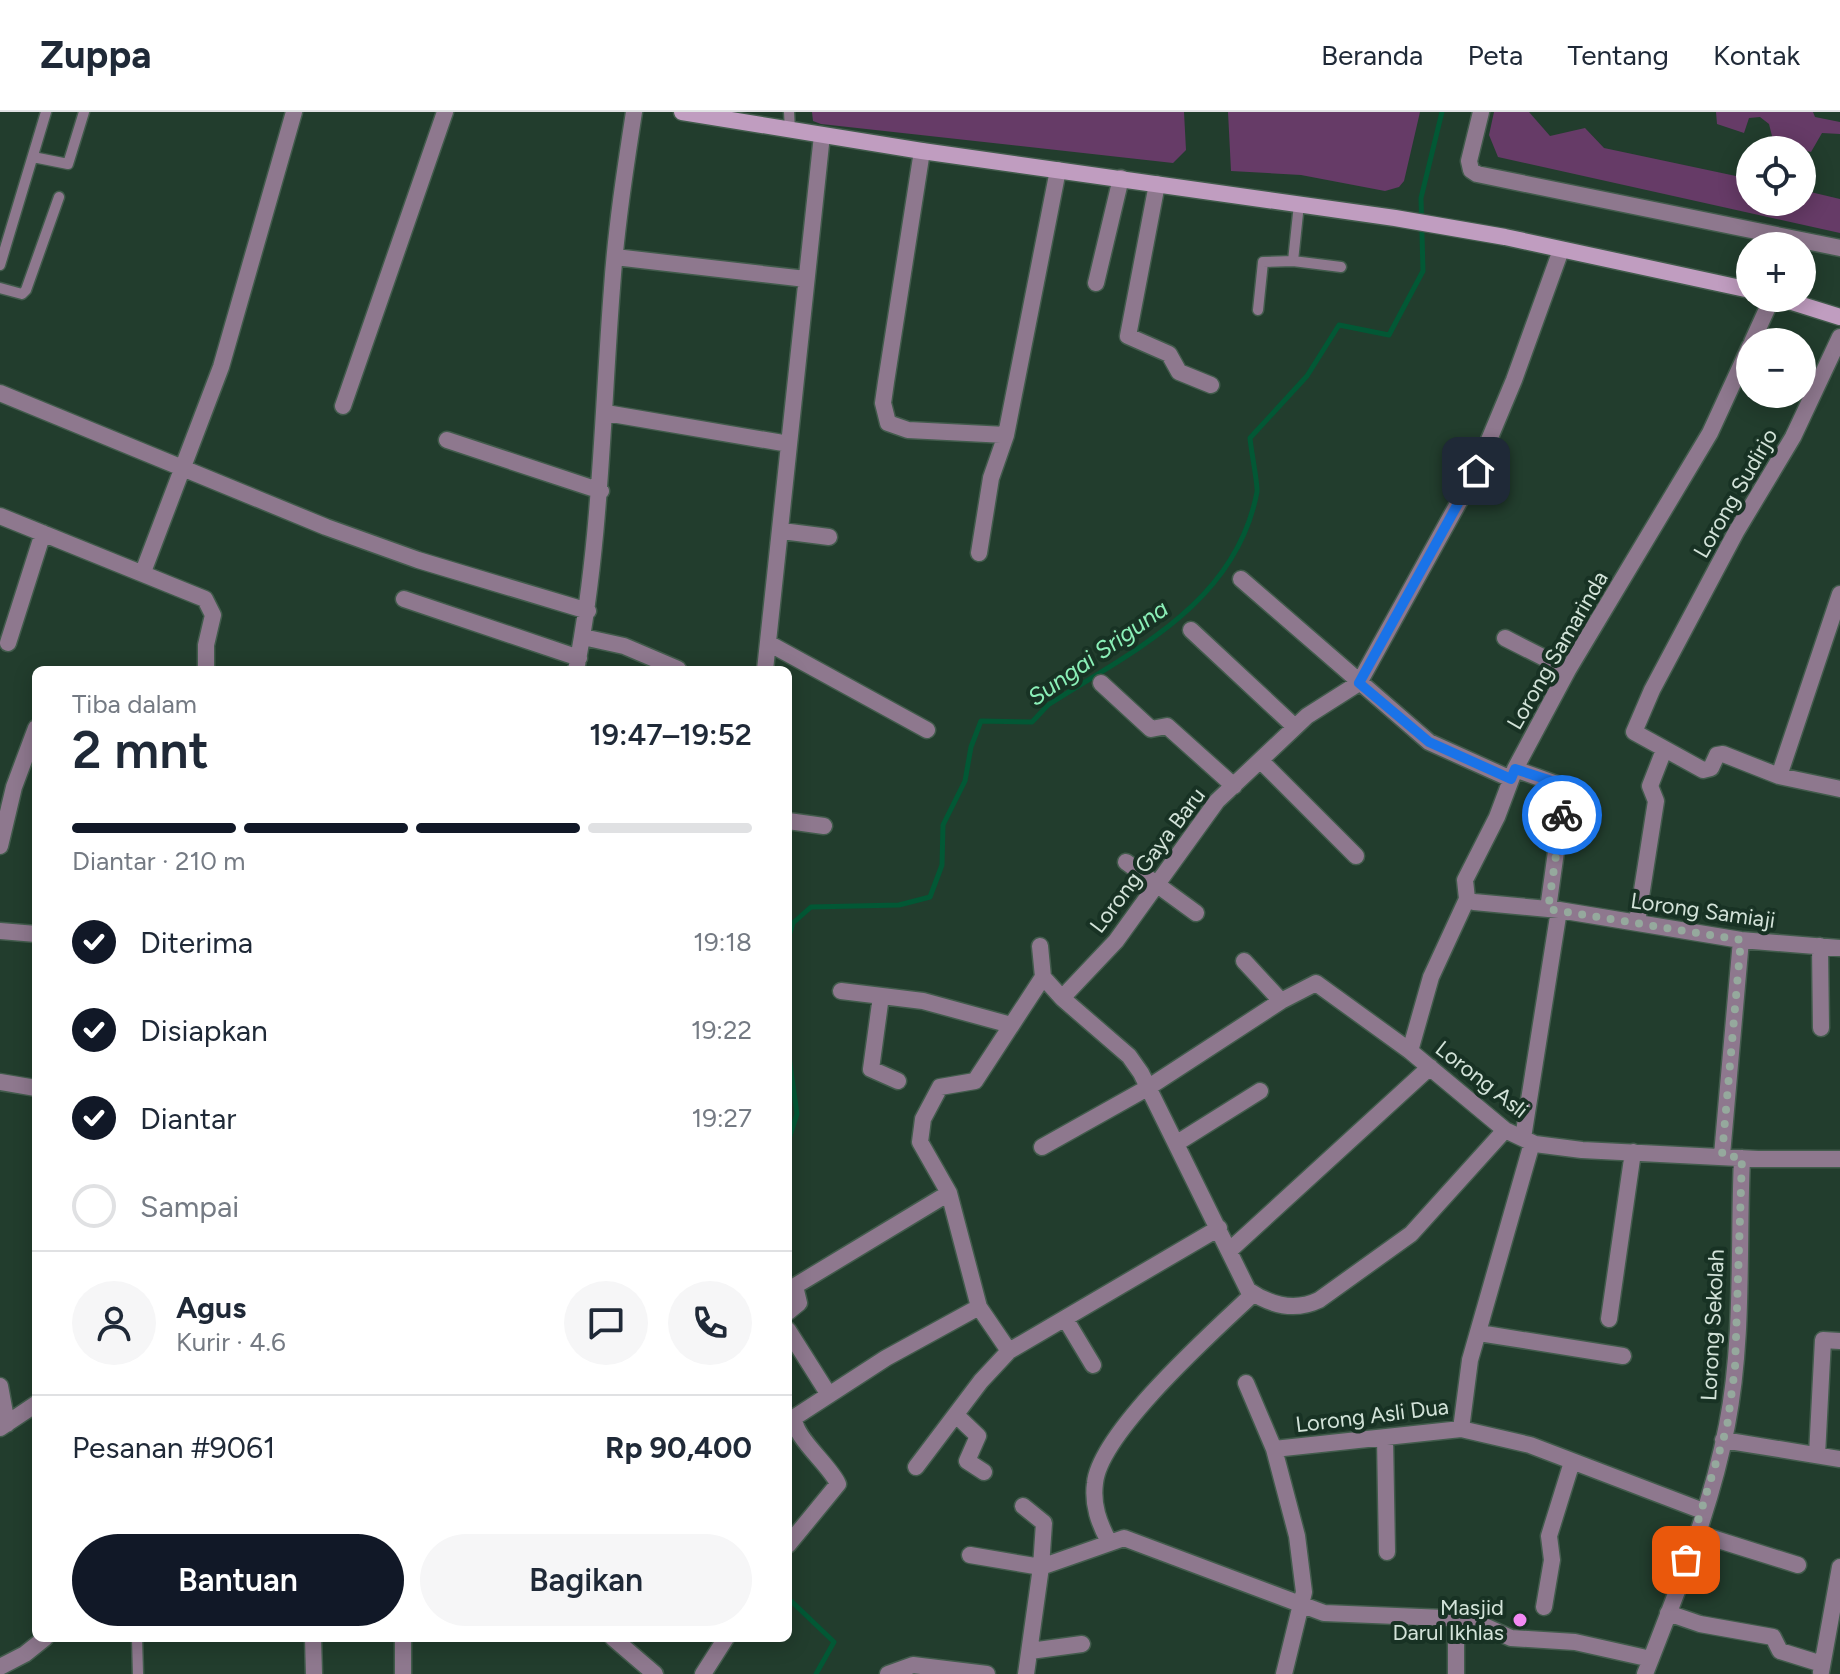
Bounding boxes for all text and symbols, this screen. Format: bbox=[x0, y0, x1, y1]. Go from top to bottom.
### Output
text: Zuppa bbox=[40, 32, 152, 78]
text: Beranda bbox=[1321, 38, 1423, 72]
text: Peta bbox=[1467, 38, 1523, 72]
text: Tentang bbox=[1567, 38, 1669, 72]
text: Kontak bbox=[1713, 38, 1800, 72]
map controls bbox=[1736, 136, 1816, 408]
button: locate bbox=[1736, 136, 1816, 216]
button: + bbox=[1736, 232, 1816, 312]
button: − bbox=[1736, 328, 1816, 408]
street label: Lorong Sudirjo bbox=[1688, 424, 1783, 563]
pin bbox=[1442, 437, 1510, 505]
icon: home bbox=[1454, 449, 1498, 493]
street label: Lorong Samarinda bbox=[1501, 566, 1614, 734]
water label: Sungai Sriguna bbox=[1022, 594, 1173, 712]
text: Tiba dalam bbox=[72, 688, 197, 720]
text: 19:47–19:52 bbox=[589, 716, 752, 753]
text: 2 mnt bbox=[72, 719, 209, 781]
courier bbox=[1522, 775, 1602, 855]
street label: Lorong Gaya Baru bbox=[1084, 782, 1211, 938]
icon: bike bbox=[1540, 793, 1584, 837]
text: Diantar · 210 m bbox=[72, 845, 245, 877]
street label: Lorong Samiaji bbox=[1629, 887, 1777, 934]
icon: check bbox=[72, 920, 116, 964]
text: Diterima bbox=[140, 924, 253, 961]
text: 19:18 bbox=[693, 926, 752, 958]
icon: check bbox=[72, 1008, 116, 1052]
text: Disiapkan bbox=[140, 1012, 268, 1049]
text: 19:22 bbox=[691, 1014, 752, 1046]
street label: Lorong Asli bbox=[1430, 1035, 1533, 1124]
icon: check bbox=[72, 1096, 116, 1140]
text: Diantar bbox=[140, 1100, 236, 1137]
text: 19:27 bbox=[691, 1102, 752, 1134]
text: Sampai bbox=[140, 1188, 239, 1225]
street label: Lorong Sekolah bbox=[1695, 1248, 1730, 1402]
button: person bbox=[72, 1281, 156, 1365]
button: chat bbox=[564, 1281, 648, 1365]
button: phone bbox=[668, 1281, 752, 1365]
text: Agus bbox=[176, 1289, 246, 1326]
text: Kurir · 4.6 bbox=[176, 1326, 286, 1358]
street label: Lorong Asli Dua bbox=[1294, 1393, 1450, 1438]
text: Pesanan #9061 bbox=[72, 1429, 275, 1466]
text: Rp 90,400 bbox=[605, 1429, 752, 1466]
pin bbox=[1652, 1526, 1720, 1594]
button: Bantuan bbox=[72, 1534, 404, 1626]
button: Bagikan bbox=[420, 1534, 752, 1626]
icon: bag bbox=[1664, 1538, 1708, 1582]
place label: Masjid Darul Ikhlas bbox=[1392, 1594, 1504, 1646]
marker: Masjid Darul Ikhlas bbox=[1511, 1611, 1529, 1629]

